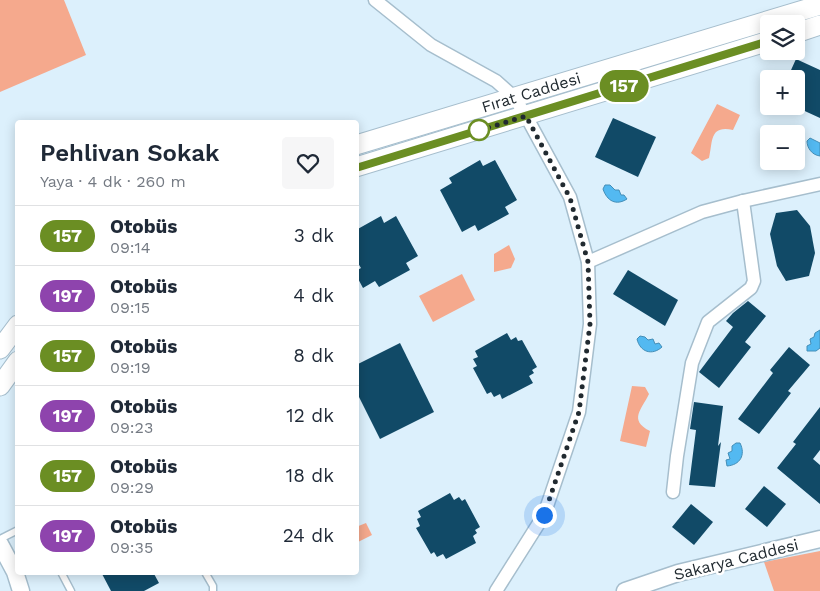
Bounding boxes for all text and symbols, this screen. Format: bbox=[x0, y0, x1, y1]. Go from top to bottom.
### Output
map controls bbox=[760, 15, 805, 170]
button: layers bbox=[760, 15, 805, 60]
street label: Fırat Caddesi bbox=[479, 68, 583, 117]
line badge: 157 bbox=[595, 70, 653, 102]
button: + bbox=[760, 70, 805, 115]
text: 157 bbox=[610, 75, 638, 96]
unlabelled marker bbox=[468, 119, 490, 141]
button: − bbox=[760, 125, 805, 170]
button: heart bbox=[282, 137, 334, 189]
text: Pehlivan Sokak bbox=[40, 139, 220, 167]
text: Yaya · 4 dk · 260 m bbox=[40, 172, 186, 191]
text: Otobüs bbox=[110, 215, 178, 238]
text: 3 dk bbox=[294, 224, 334, 247]
text: 157 bbox=[53, 225, 82, 246]
text: 09:14 bbox=[110, 238, 151, 257]
text: Otobüs bbox=[110, 275, 178, 298]
text: 4 dk bbox=[293, 284, 334, 307]
text: 197 bbox=[53, 285, 82, 306]
text: 09:15 bbox=[110, 298, 150, 317]
text: Otobüs bbox=[110, 335, 178, 358]
text: 8 dk bbox=[293, 344, 334, 367]
text: 157 bbox=[53, 345, 82, 366]
text: 09:19 bbox=[110, 358, 151, 377]
text: Otobüs bbox=[110, 395, 178, 418]
text: 12 dk bbox=[286, 404, 334, 427]
text: 197 bbox=[53, 405, 82, 426]
text: 09:23 bbox=[110, 418, 153, 437]
text: Otobüs bbox=[110, 455, 178, 478]
text: 18 dk bbox=[286, 464, 334, 487]
text: 157 bbox=[53, 465, 82, 486]
text: 09:29 bbox=[110, 478, 154, 497]
your location bbox=[532, 503, 557, 528]
text: Otobüs bbox=[110, 515, 178, 538]
text: 24 dk bbox=[283, 524, 334, 547]
text: 197 bbox=[53, 525, 82, 546]
street label: Sakarya Caddesi bbox=[672, 535, 800, 584]
text: 09:35 bbox=[110, 538, 153, 557]

